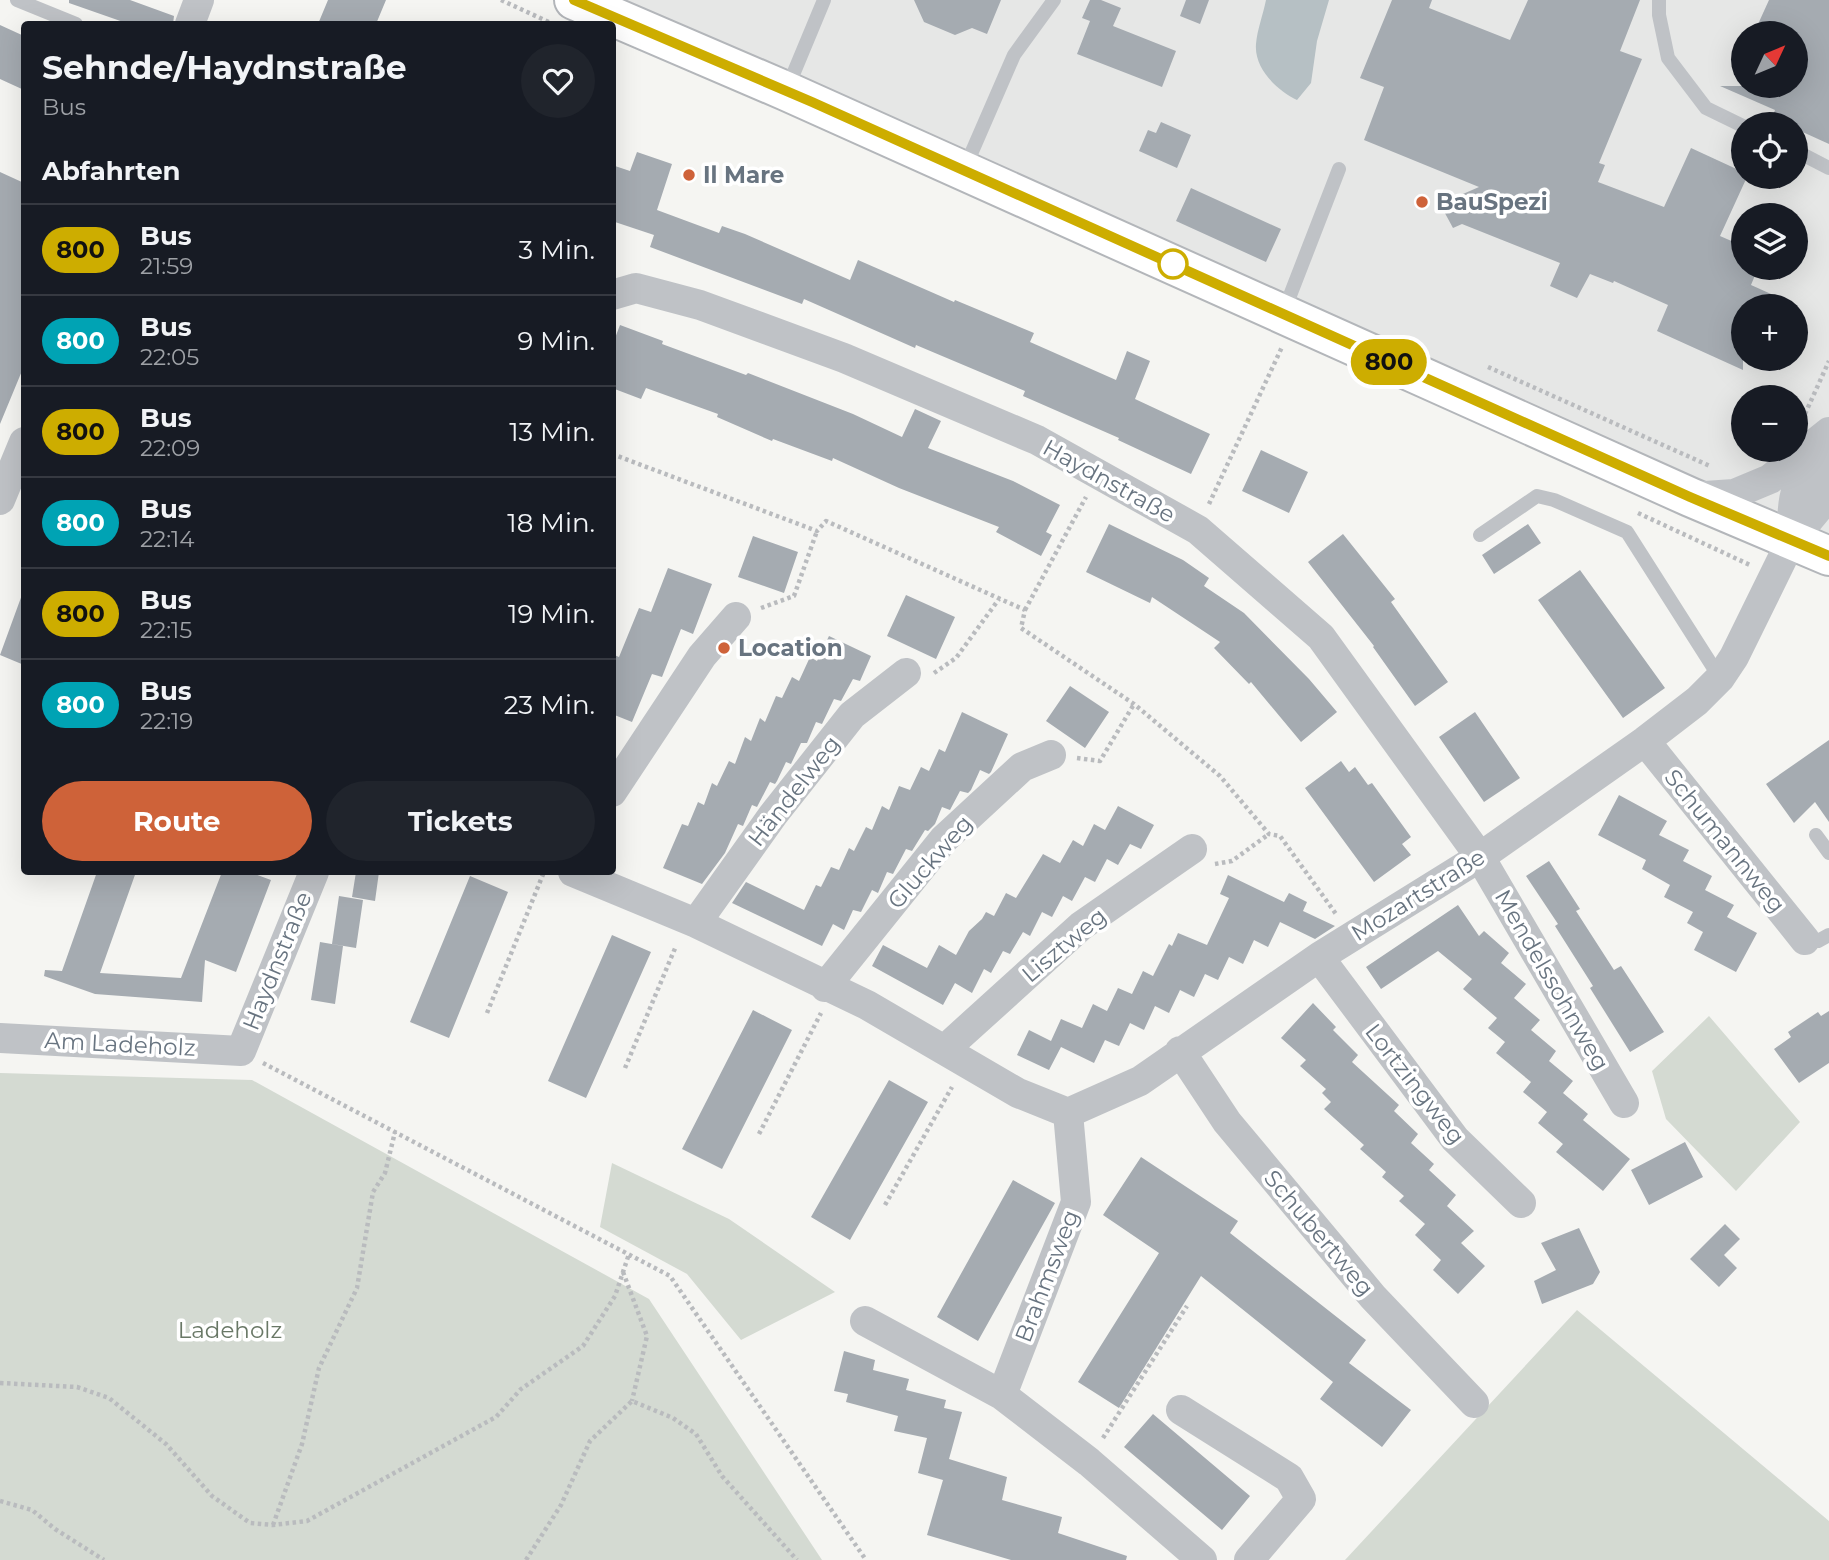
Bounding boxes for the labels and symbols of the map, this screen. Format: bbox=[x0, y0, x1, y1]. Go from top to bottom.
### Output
north arrow bbox=[1731, 21, 1808, 98]
place label: Il Mare bbox=[703, 161, 784, 189]
marker: Il Mare bbox=[681, 167, 697, 183]
place label: BauSpezi bbox=[1436, 188, 1548, 216]
marker: BauSpezi bbox=[1414, 194, 1430, 210]
unlabelled marker bbox=[1158, 249, 1188, 279]
line badge: 800 bbox=[1349, 339, 1429, 385]
street label: Haydnstraße bbox=[1038, 433, 1180, 529]
place label: Location bbox=[738, 634, 843, 662]
marker: Location bbox=[716, 640, 732, 656]
street label: Händelweg bbox=[742, 730, 846, 852]
street label: Schumannweg bbox=[1659, 764, 1791, 918]
street label: Gluckweg bbox=[882, 809, 978, 915]
street label: Mozartstraße bbox=[1346, 843, 1490, 947]
street label: Mendelssohnweg bbox=[1489, 885, 1615, 1075]
street label: Haydnstraße bbox=[237, 888, 317, 1034]
street label: Lisztweg bbox=[1016, 902, 1112, 988]
street label: Lortzingweg bbox=[1359, 1018, 1471, 1150]
street label: Am Ladeholz bbox=[44, 1026, 196, 1062]
street label: Schubertweg bbox=[1258, 1164, 1380, 1302]
street label: Brahmsweg bbox=[1009, 1206, 1085, 1346]
park label: Ladeholz bbox=[178, 1316, 282, 1344]

